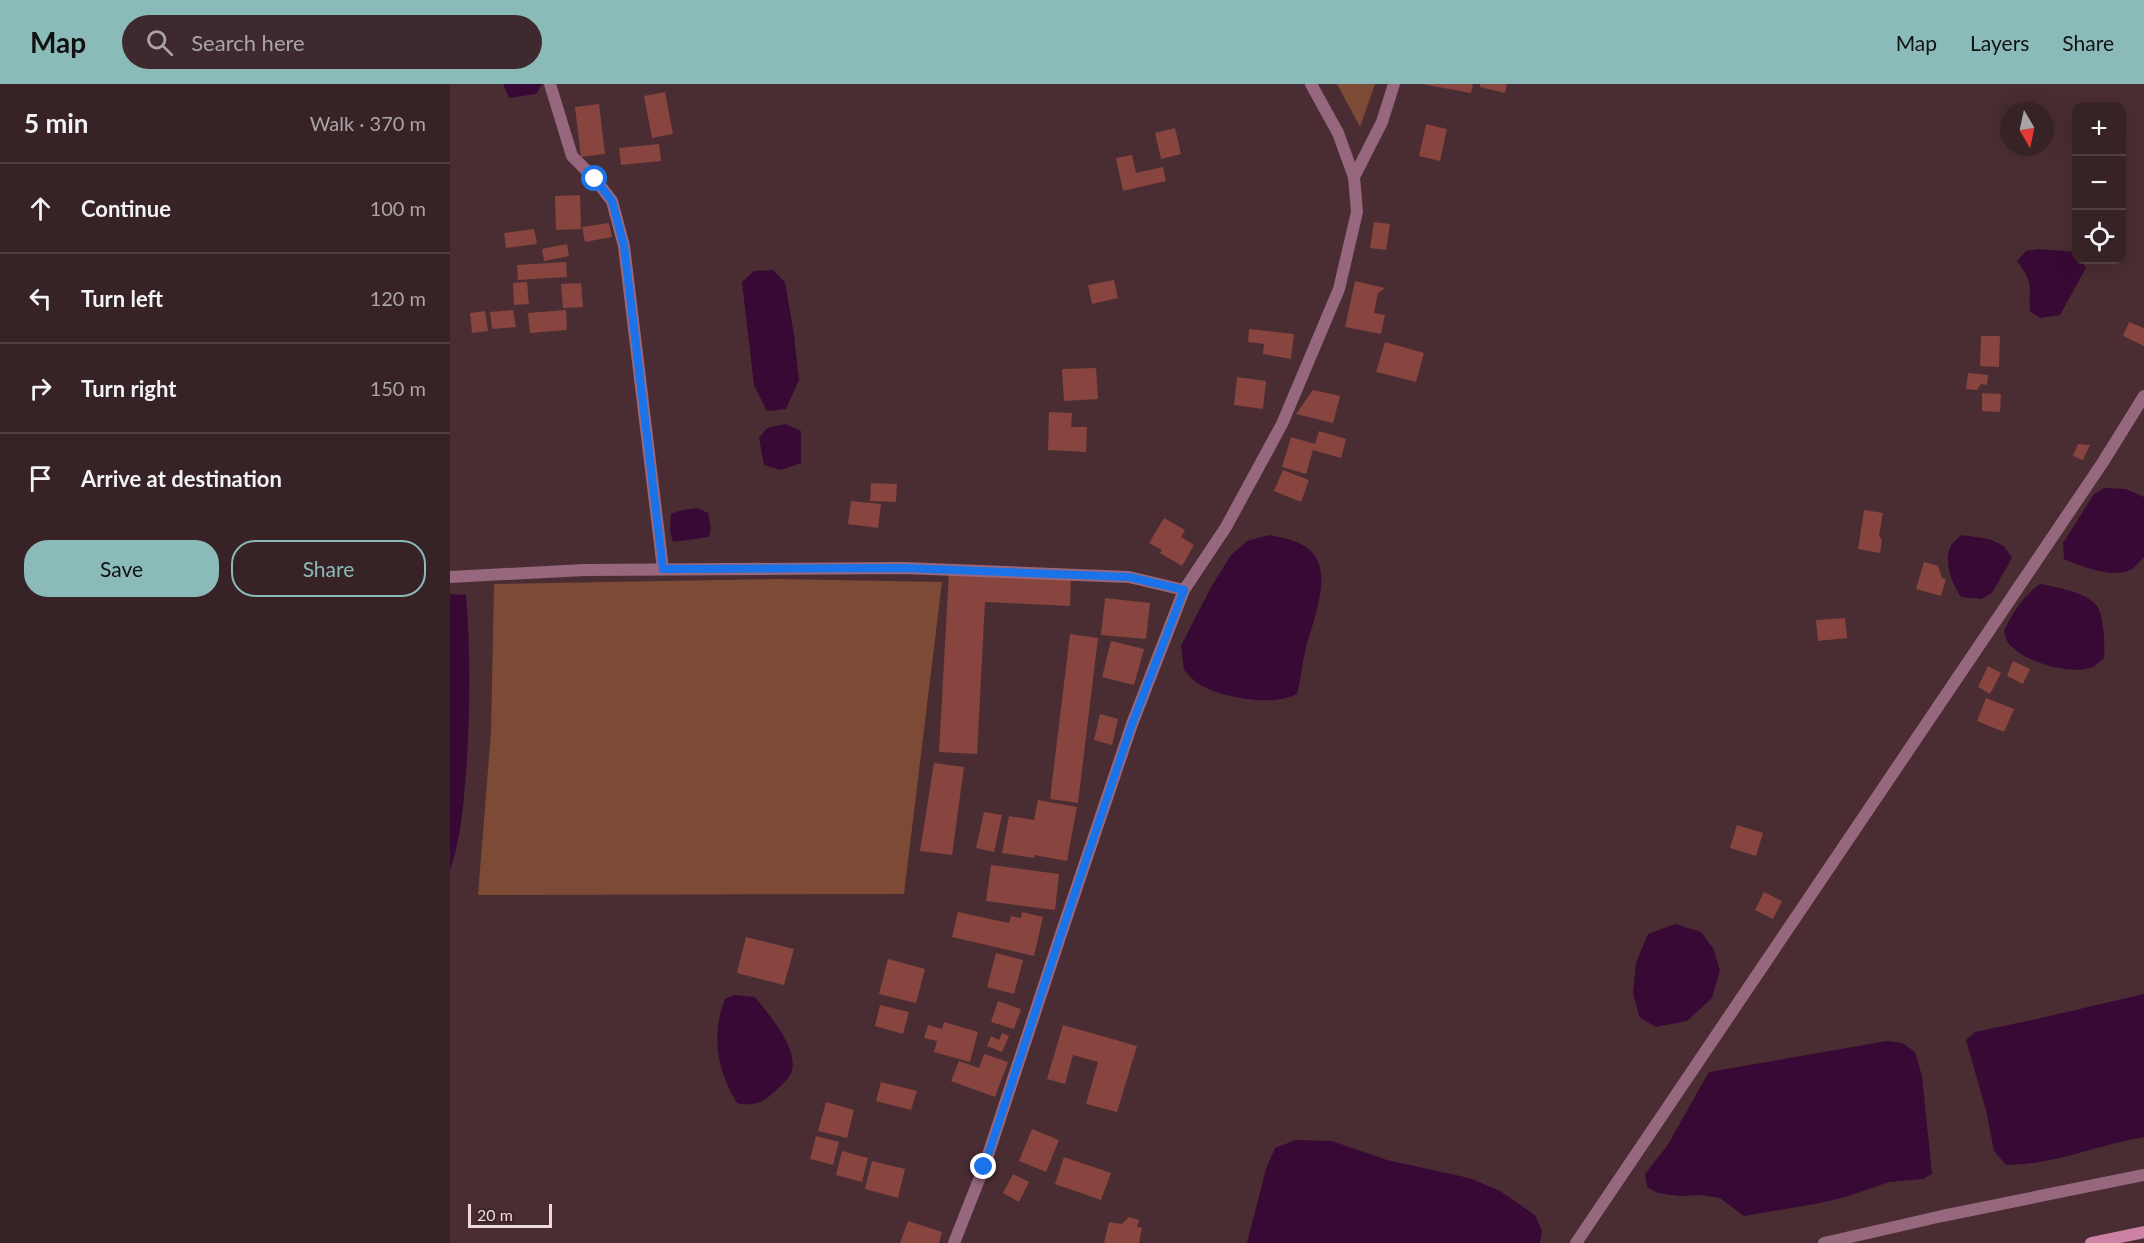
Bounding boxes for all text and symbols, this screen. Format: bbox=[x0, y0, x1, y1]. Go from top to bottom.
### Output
search box bbox=[122, 15, 542, 69]
text: Map bbox=[30, 25, 86, 59]
icon: search bbox=[143, 26, 176, 59]
text: Search here bbox=[191, 29, 305, 56]
text: Map bbox=[1896, 30, 1937, 55]
text: Layers bbox=[1970, 30, 2029, 55]
text: Share bbox=[2062, 30, 2114, 55]
north arrow bbox=[2000, 102, 2054, 156]
map controls bbox=[2072, 102, 2126, 264]
button: + bbox=[2072, 102, 2126, 156]
text: 5 min bbox=[24, 107, 88, 139]
text: Walk · 370 m bbox=[310, 111, 426, 135]
button: − bbox=[2072, 156, 2126, 210]
route start bbox=[581, 165, 607, 191]
icon: ahead bbox=[24, 192, 57, 225]
text: Continue bbox=[81, 195, 171, 222]
text: 100 m bbox=[370, 196, 426, 220]
button: locate bbox=[2072, 210, 2126, 264]
icon: left bbox=[24, 282, 57, 315]
text: Turn left bbox=[81, 285, 163, 312]
text: 120 m bbox=[370, 286, 426, 310]
icon: right bbox=[24, 372, 57, 405]
text: Turn right bbox=[81, 375, 176, 402]
text: 150 m bbox=[370, 376, 426, 400]
icon: arrive bbox=[24, 462, 57, 495]
text: Arrive at destination bbox=[81, 465, 282, 492]
button: Save bbox=[24, 540, 219, 597]
button: Share bbox=[231, 540, 426, 597]
route end bbox=[970, 1153, 996, 1179]
scale bar bbox=[468, 1201, 552, 1228]
text: 20 m bbox=[477, 1205, 513, 1224]

